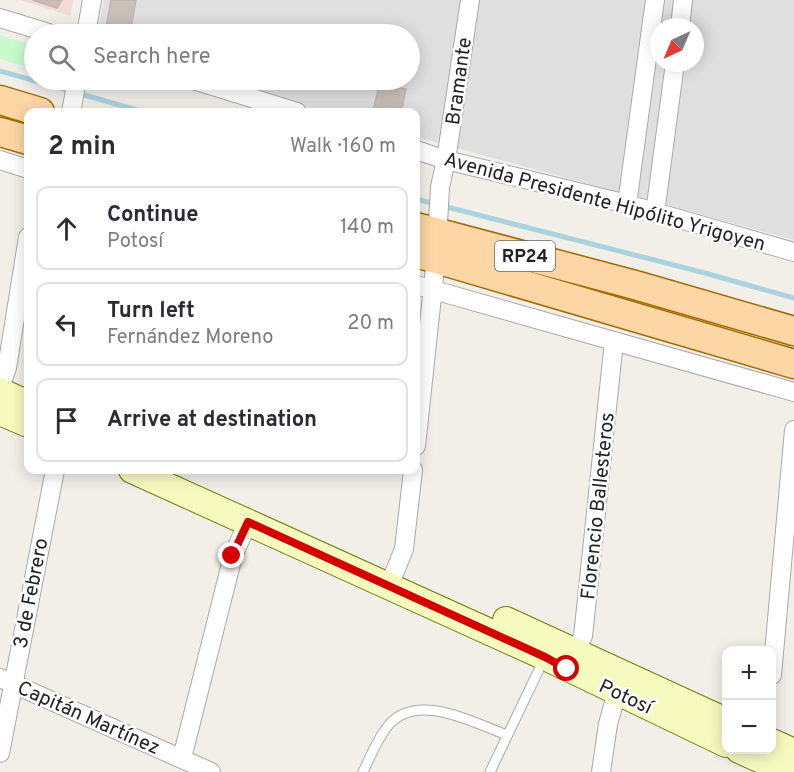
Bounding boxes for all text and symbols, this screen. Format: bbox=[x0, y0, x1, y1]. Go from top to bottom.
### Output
north arrow bbox=[650, 18, 704, 72]
search box bbox=[24, 24, 420, 90]
street label: Bramante bbox=[441, 36, 479, 127]
icon: search bbox=[45, 41, 78, 74]
text: Search here bbox=[93, 44, 211, 71]
text: 2 min bbox=[48, 131, 116, 164]
text: Walk · 160 m bbox=[290, 134, 396, 160]
street label: Avenida Presidente Hipólito Yrigoyen bbox=[441, 147, 768, 258]
text: Continue bbox=[107, 202, 198, 229]
icon: ahead bbox=[50, 212, 83, 245]
text: 140 m bbox=[340, 215, 394, 241]
text: Potosí bbox=[107, 229, 163, 255]
road number: RP24 bbox=[495, 241, 555, 271]
text: Turn left bbox=[107, 298, 195, 325]
icon: left bbox=[50, 308, 83, 341]
text: 20 m bbox=[347, 311, 394, 337]
text: Fernández Moreno bbox=[107, 325, 273, 351]
icon: arrive bbox=[50, 404, 83, 437]
text: Arrive at destination bbox=[107, 407, 317, 434]
street label: Florencio Ballesteros bbox=[576, 411, 622, 601]
street label: 3 de Febrero bbox=[9, 536, 55, 651]
route end bbox=[218, 542, 244, 568]
map controls bbox=[722, 646, 776, 754]
button: + bbox=[722, 646, 776, 700]
route start bbox=[553, 655, 579, 681]
street label: Potosí bbox=[594, 674, 658, 722]
street label: Capitán Martínez bbox=[13, 676, 164, 762]
button: − bbox=[722, 700, 776, 754]

